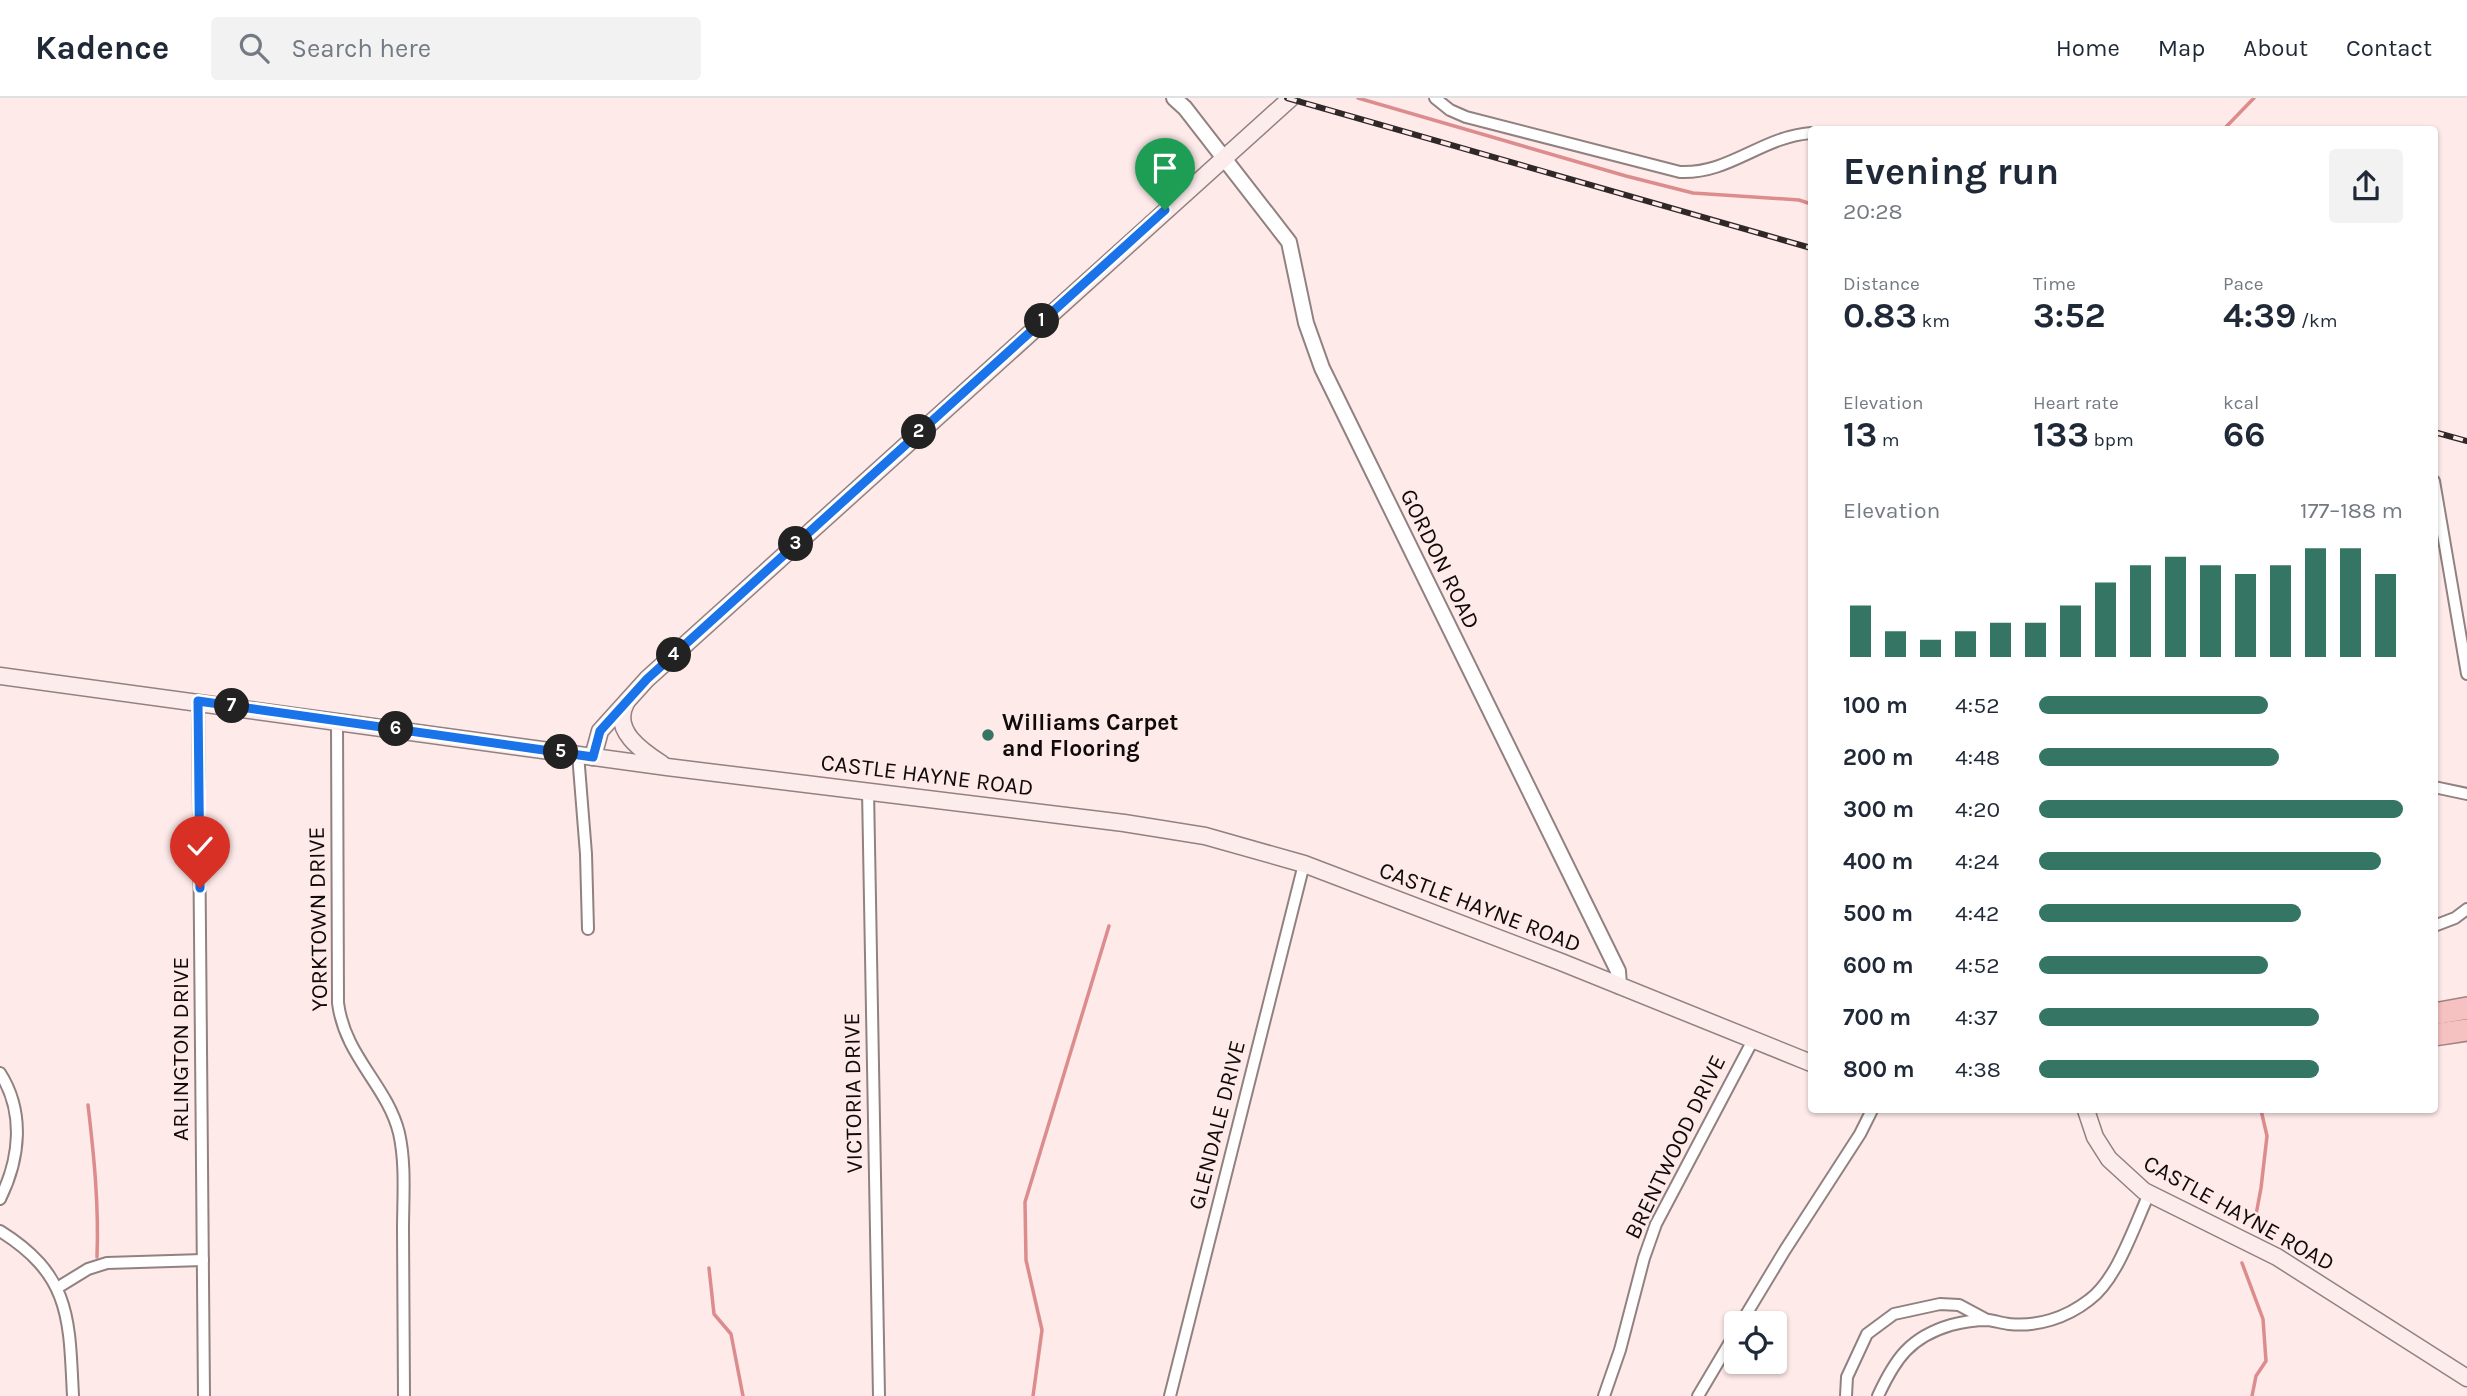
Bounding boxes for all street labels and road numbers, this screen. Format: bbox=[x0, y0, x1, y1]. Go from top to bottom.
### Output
street label: GORDON ROAD bbox=[1394, 485, 1486, 633]
street label: CASTLE HAYNE ROAD bbox=[819, 749, 1035, 801]
street label: YORKTOWN DRIVE bbox=[303, 826, 333, 1012]
street label: CASTLE HAYNE ROAD bbox=[1375, 856, 1585, 958]
street label: ARLINGTON DRIVE bbox=[167, 957, 194, 1141]
street label: VICTORIA DRIVE bbox=[838, 1012, 868, 1174]
street label: GLENDALE DRIVE bbox=[1183, 1038, 1251, 1212]
street label: BRENTWOOD DRIVE bbox=[1619, 1051, 1731, 1243]
street label: CASTLE HAYNE ROAD bbox=[2139, 1149, 2339, 1277]

